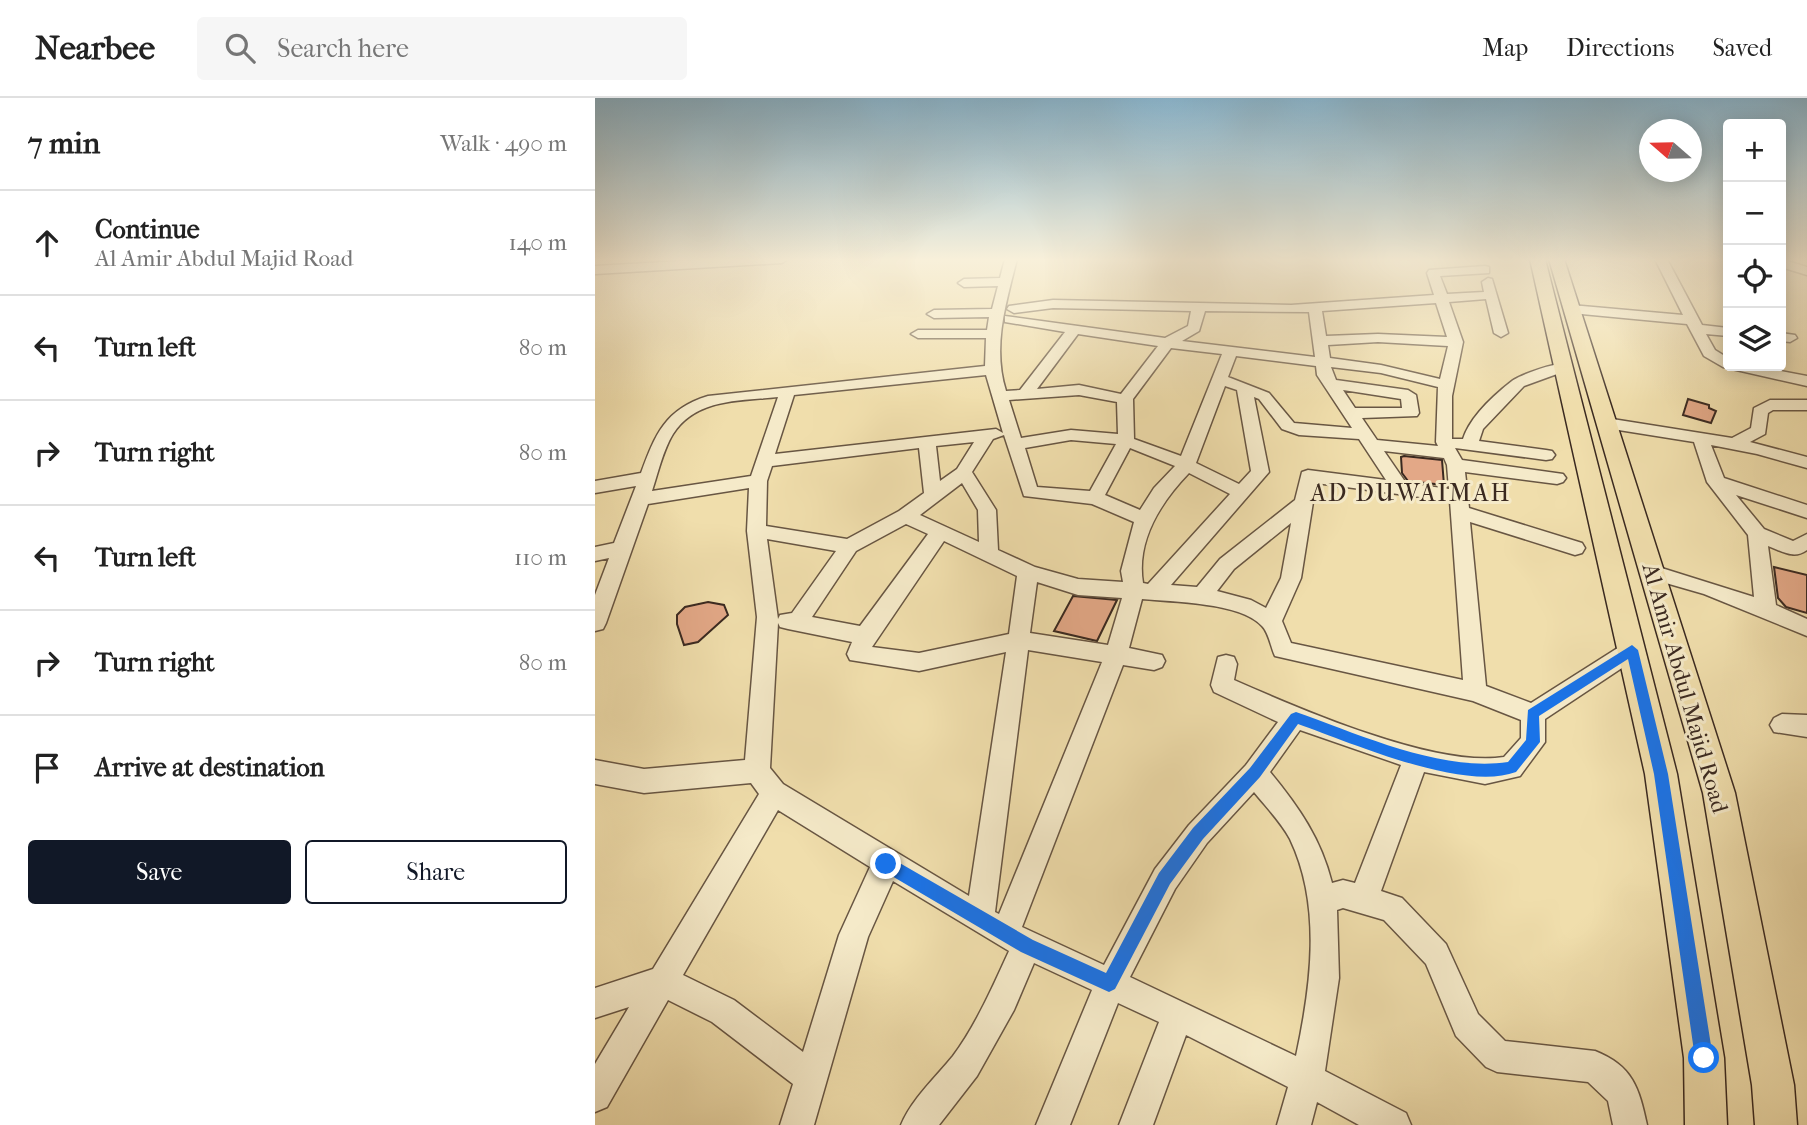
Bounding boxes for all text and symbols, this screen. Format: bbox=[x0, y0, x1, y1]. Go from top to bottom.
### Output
search box bbox=[197, 17, 687, 80]
text: Nearbee bbox=[35, 29, 155, 68]
icon: search bbox=[221, 29, 259, 67]
text: Search here bbox=[277, 33, 409, 64]
text: Map bbox=[1482, 34, 1528, 62]
text: Directions bbox=[1566, 34, 1674, 62]
text: Saved bbox=[1712, 34, 1772, 62]
north arrow bbox=[1639, 119, 1702, 182]
map controls bbox=[1723, 119, 1786, 371]
button: + bbox=[1723, 119, 1786, 182]
text: 7 min bbox=[28, 126, 100, 161]
text: Walk · 490 m bbox=[440, 130, 567, 157]
button: − bbox=[1723, 182, 1786, 245]
text: Continue bbox=[95, 214, 200, 245]
icon: ahead bbox=[28, 224, 66, 262]
text: 140 m bbox=[508, 229, 567, 256]
text: Al Amir Abdul Majid Road bbox=[95, 245, 353, 272]
button: locate bbox=[1723, 245, 1786, 308]
button: layers bbox=[1723, 308, 1786, 371]
icon: left bbox=[28, 329, 66, 367]
text: Turn left bbox=[95, 332, 196, 363]
text: 80 m bbox=[519, 334, 567, 361]
icon: right bbox=[28, 434, 66, 472]
text: Turn right bbox=[95, 437, 215, 468]
text: 80 m bbox=[519, 439, 567, 466]
district label: AD DUWAIMAH bbox=[1310, 479, 1511, 507]
icon: left bbox=[28, 539, 66, 577]
text: Turn left bbox=[95, 542, 196, 573]
text: 110 m bbox=[514, 544, 567, 571]
street label: Al Amir Abdul Majid Road bbox=[1636, 559, 1734, 816]
icon: right bbox=[28, 644, 66, 682]
text: Turn right bbox=[95, 647, 215, 678]
text: 80 m bbox=[519, 649, 567, 676]
icon: arrive bbox=[28, 749, 66, 787]
text: Arrive at destination bbox=[95, 752, 325, 783]
button: Save bbox=[28, 840, 291, 904]
button: Share bbox=[305, 840, 567, 904]
route end bbox=[870, 848, 901, 879]
route start bbox=[1688, 1042, 1719, 1073]

